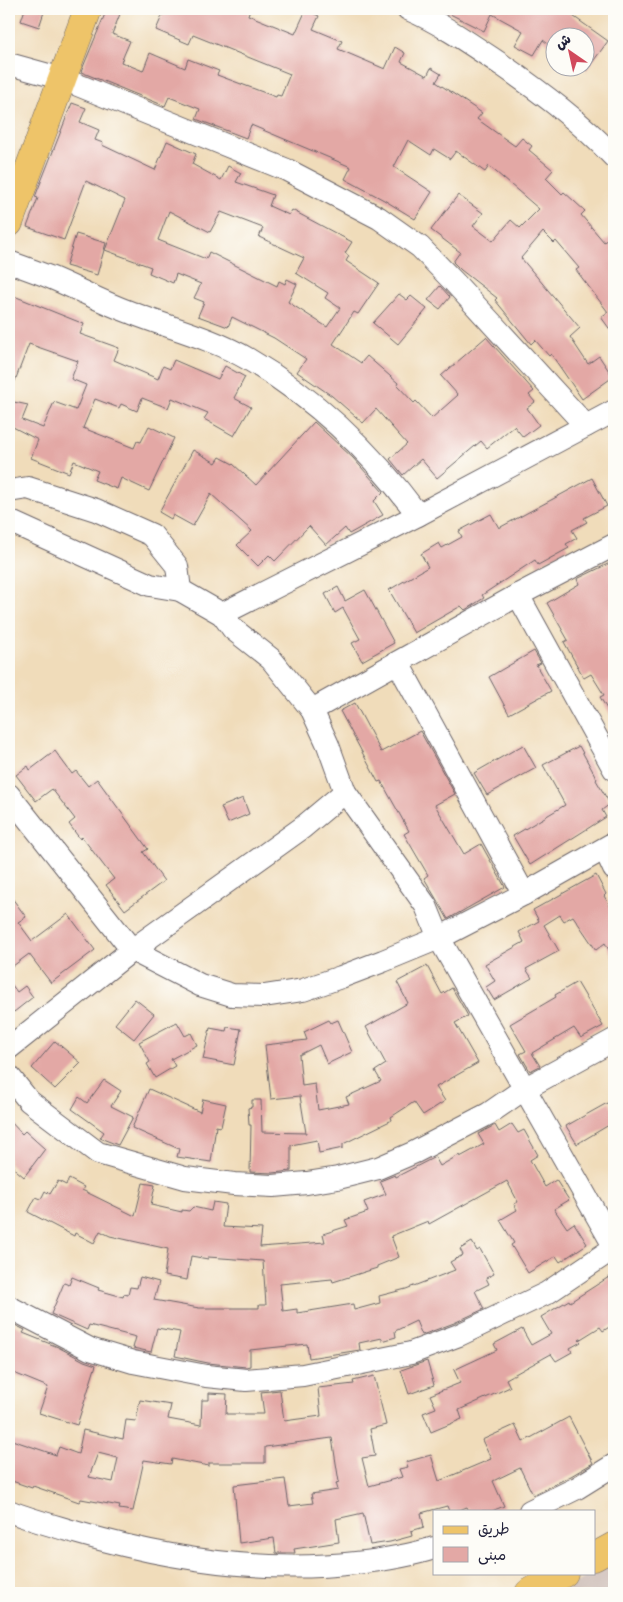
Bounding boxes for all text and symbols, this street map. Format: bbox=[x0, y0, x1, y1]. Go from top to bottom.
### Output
north arrow bbox=[546, 28, 596, 78]
text: ش bbox=[551, 29, 574, 53]
legend bbox=[433, 1510, 596, 1574]
text: طريق bbox=[478, 1519, 510, 1538]
text: مبنى bbox=[478, 1545, 506, 1565]

